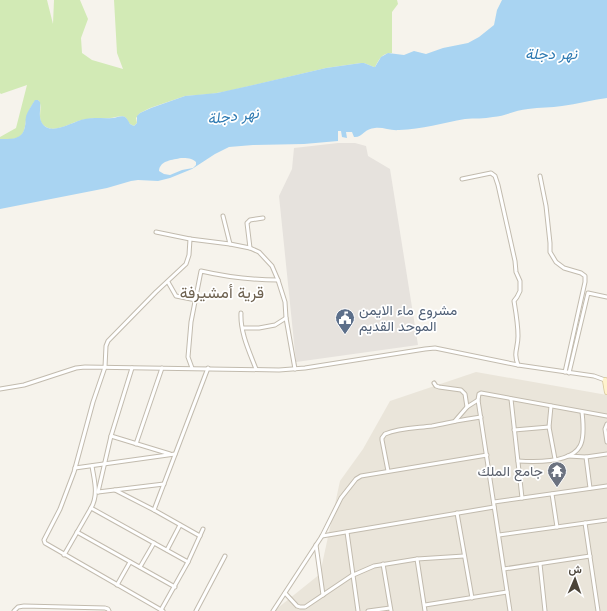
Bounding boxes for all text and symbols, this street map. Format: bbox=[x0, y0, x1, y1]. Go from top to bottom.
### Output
water label: نهر دجلة bbox=[525, 43, 578, 65]
water label: نهر دجلة bbox=[206, 102, 261, 130]
district label: قرية أمشيرفة bbox=[180, 281, 264, 304]
place label: مشروع ماء الايمن الموحد القديم bbox=[359, 300, 457, 336]
public building icon: مشروع ماء الايمن الموحد القديم bbox=[334, 307, 356, 335]
temple icon: جامع الملك bbox=[546, 460, 568, 488]
place label: جامع الملك bbox=[477, 461, 543, 482]
north arrow bbox=[555, 559, 595, 599]
text: ش bbox=[568, 561, 582, 577]

